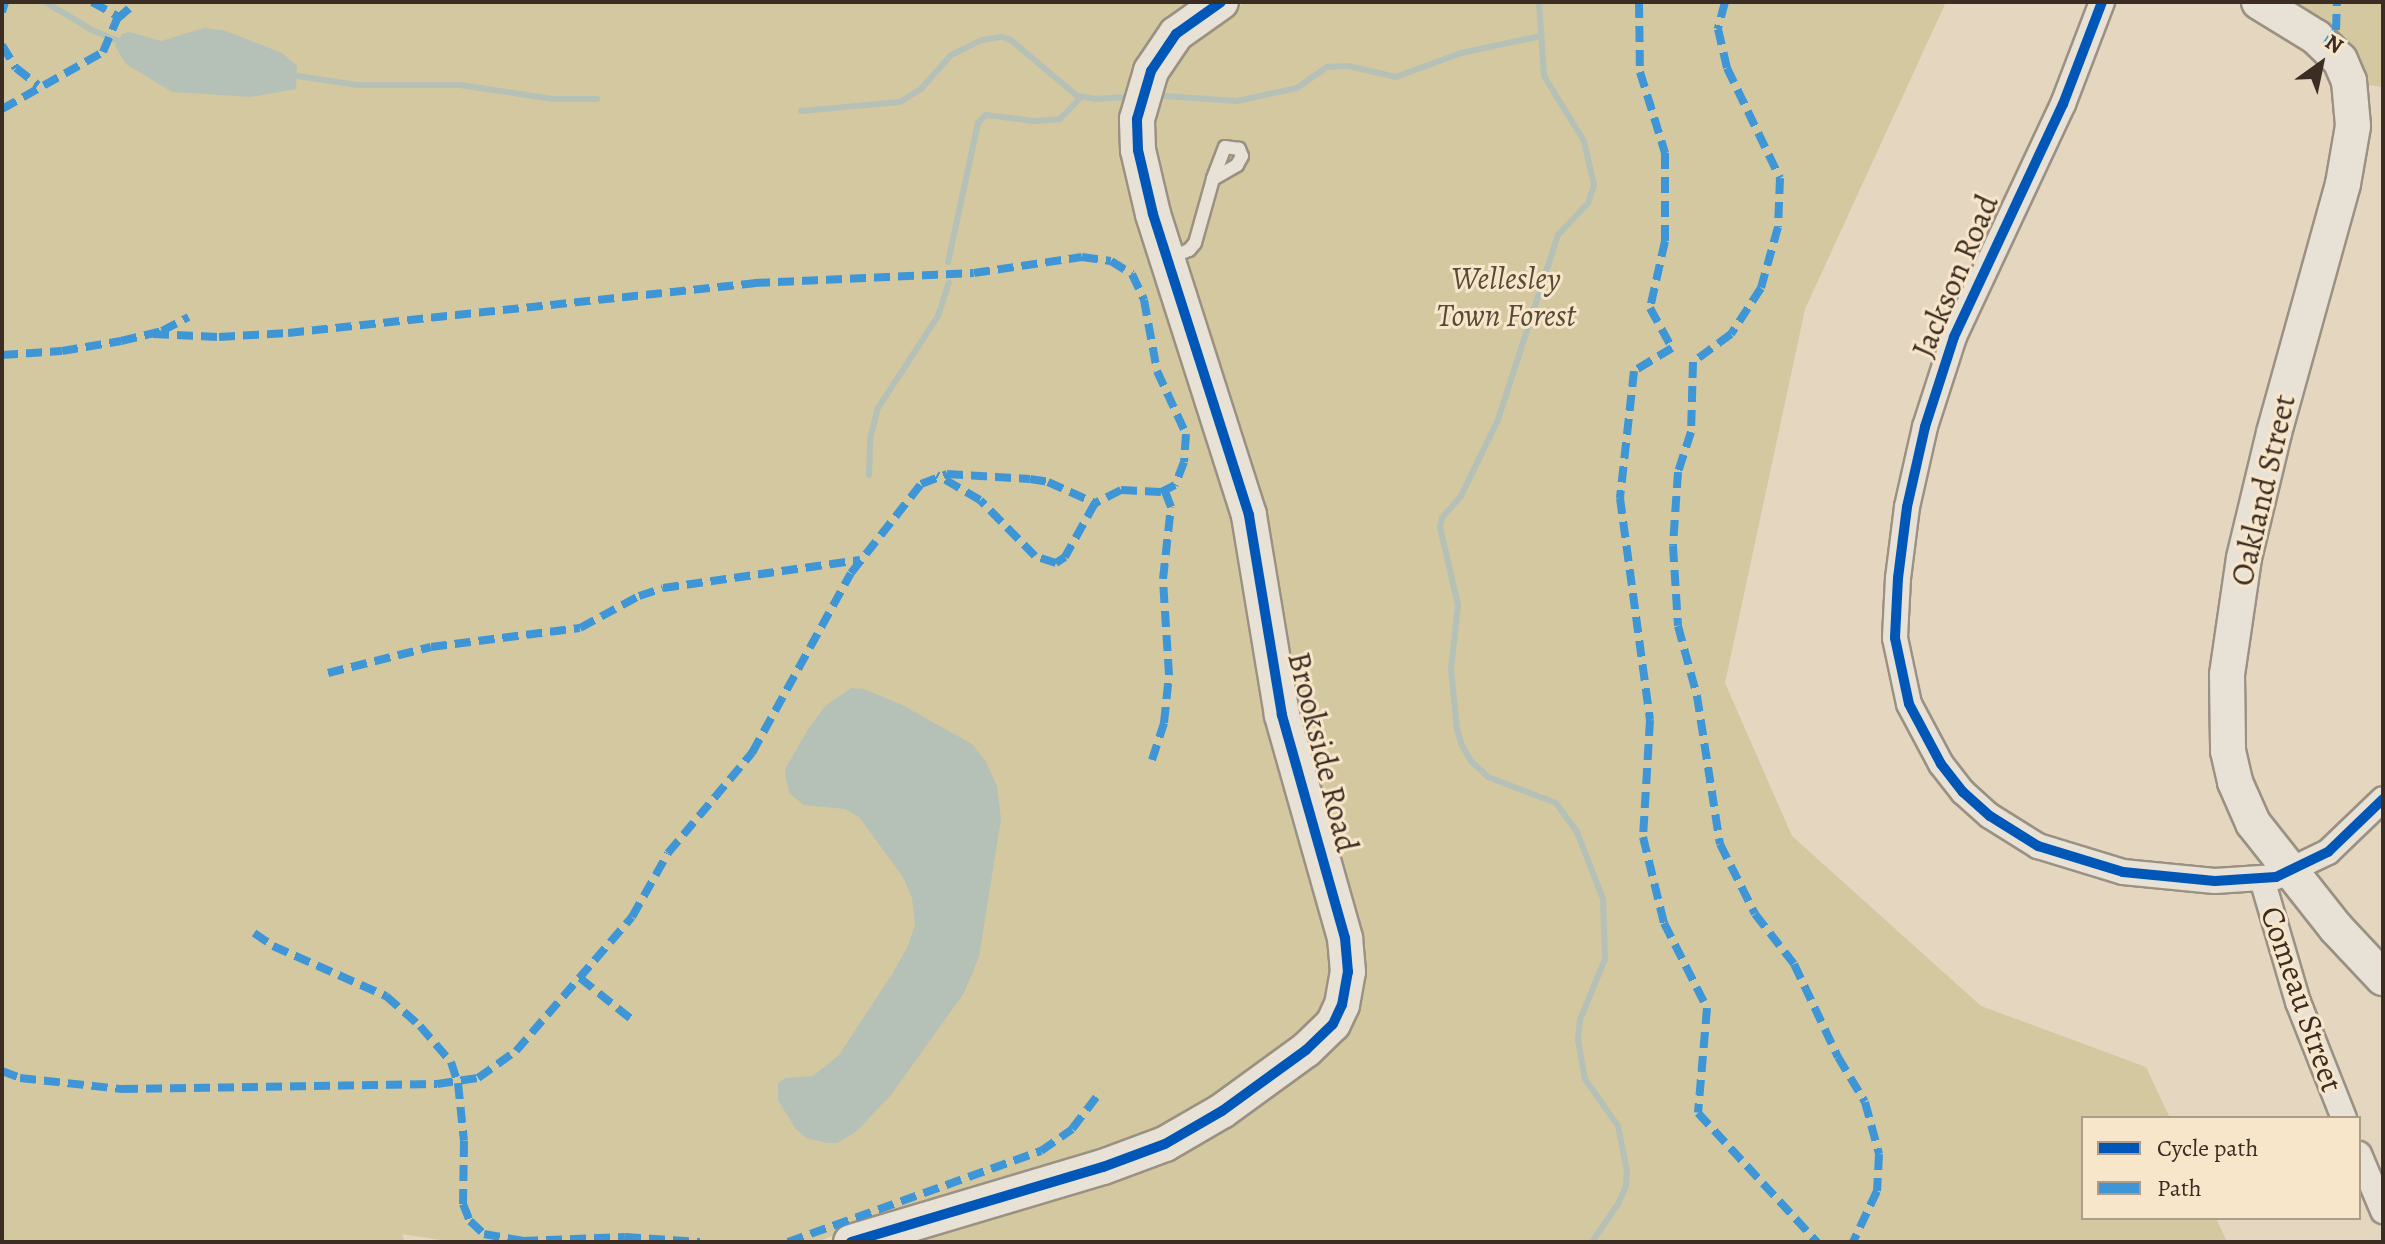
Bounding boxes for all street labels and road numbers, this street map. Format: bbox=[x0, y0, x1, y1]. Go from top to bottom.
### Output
street label: Jackson Road bbox=[1903, 189, 2007, 363]
street label: Oakland Street bbox=[2222, 390, 2304, 590]
street label: Brookside Road bbox=[1280, 648, 1366, 856]
street label: Comeau Street bbox=[2252, 901, 2352, 1097]

